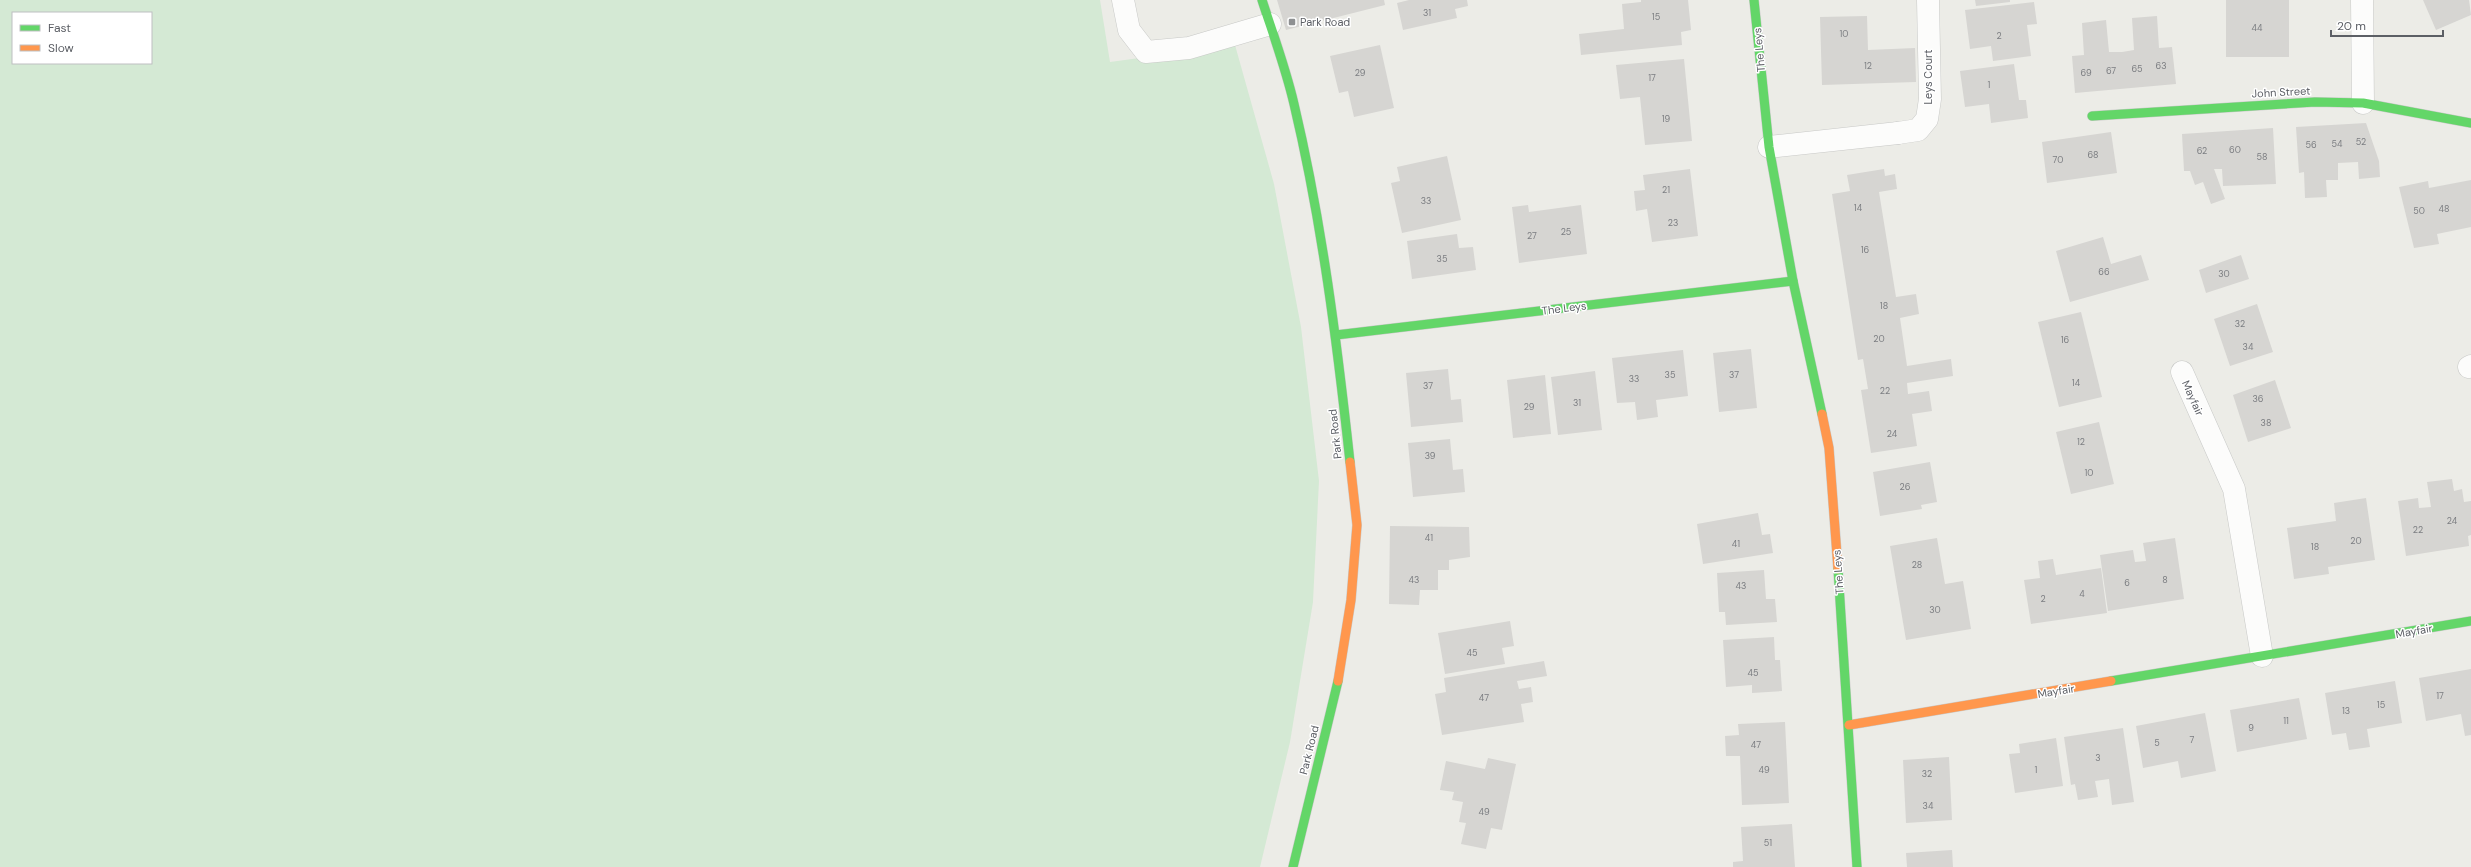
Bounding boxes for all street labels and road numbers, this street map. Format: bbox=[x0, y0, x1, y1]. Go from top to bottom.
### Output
street label: The Leys bbox=[1750, 27, 1768, 73]
street label: Leys Court bbox=[1921, 50, 1935, 104]
street label: John Street bbox=[2251, 83, 2311, 101]
street label: The Leys bbox=[1541, 298, 1587, 318]
street label: Mayfair bbox=[2179, 378, 2207, 418]
street label: Park Road bbox=[1325, 408, 1345, 460]
street label: The Leys bbox=[1829, 549, 1847, 595]
street label: Mayfair bbox=[2394, 621, 2434, 641]
street label: Mayfair bbox=[2036, 681, 2076, 701]
street label: Park Road bbox=[1296, 724, 1322, 776]

